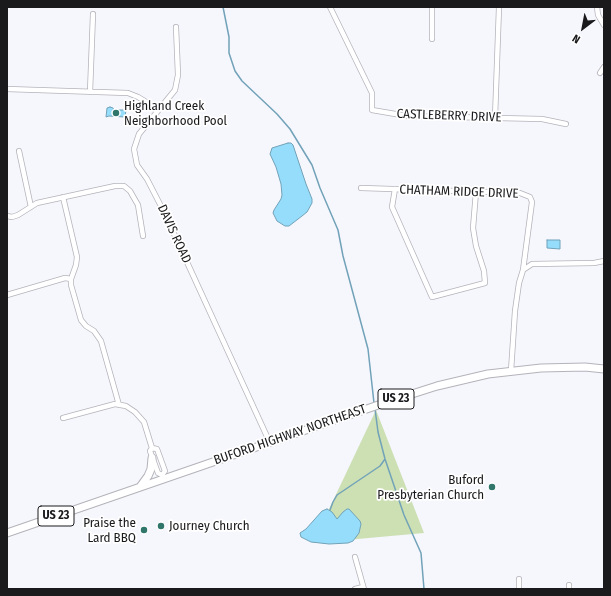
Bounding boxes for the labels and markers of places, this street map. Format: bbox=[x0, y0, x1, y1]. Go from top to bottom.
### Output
place label: Highland Creek Neighborhood Pool bbox=[124, 98, 227, 129]
marker: Highland Creek Neighborhood Pool bbox=[111, 108, 121, 118]
place label: Buford Presbyterian Church bbox=[377, 472, 484, 503]
marker: Buford Presbyterian Church bbox=[487, 482, 497, 492]
place label: Praise the Lard BBQ bbox=[83, 515, 136, 546]
place label: Journey Church bbox=[169, 518, 250, 534]
marker: Journey Church bbox=[156, 521, 166, 531]
marker: Praise the Lard BBQ bbox=[139, 525, 149, 535]

